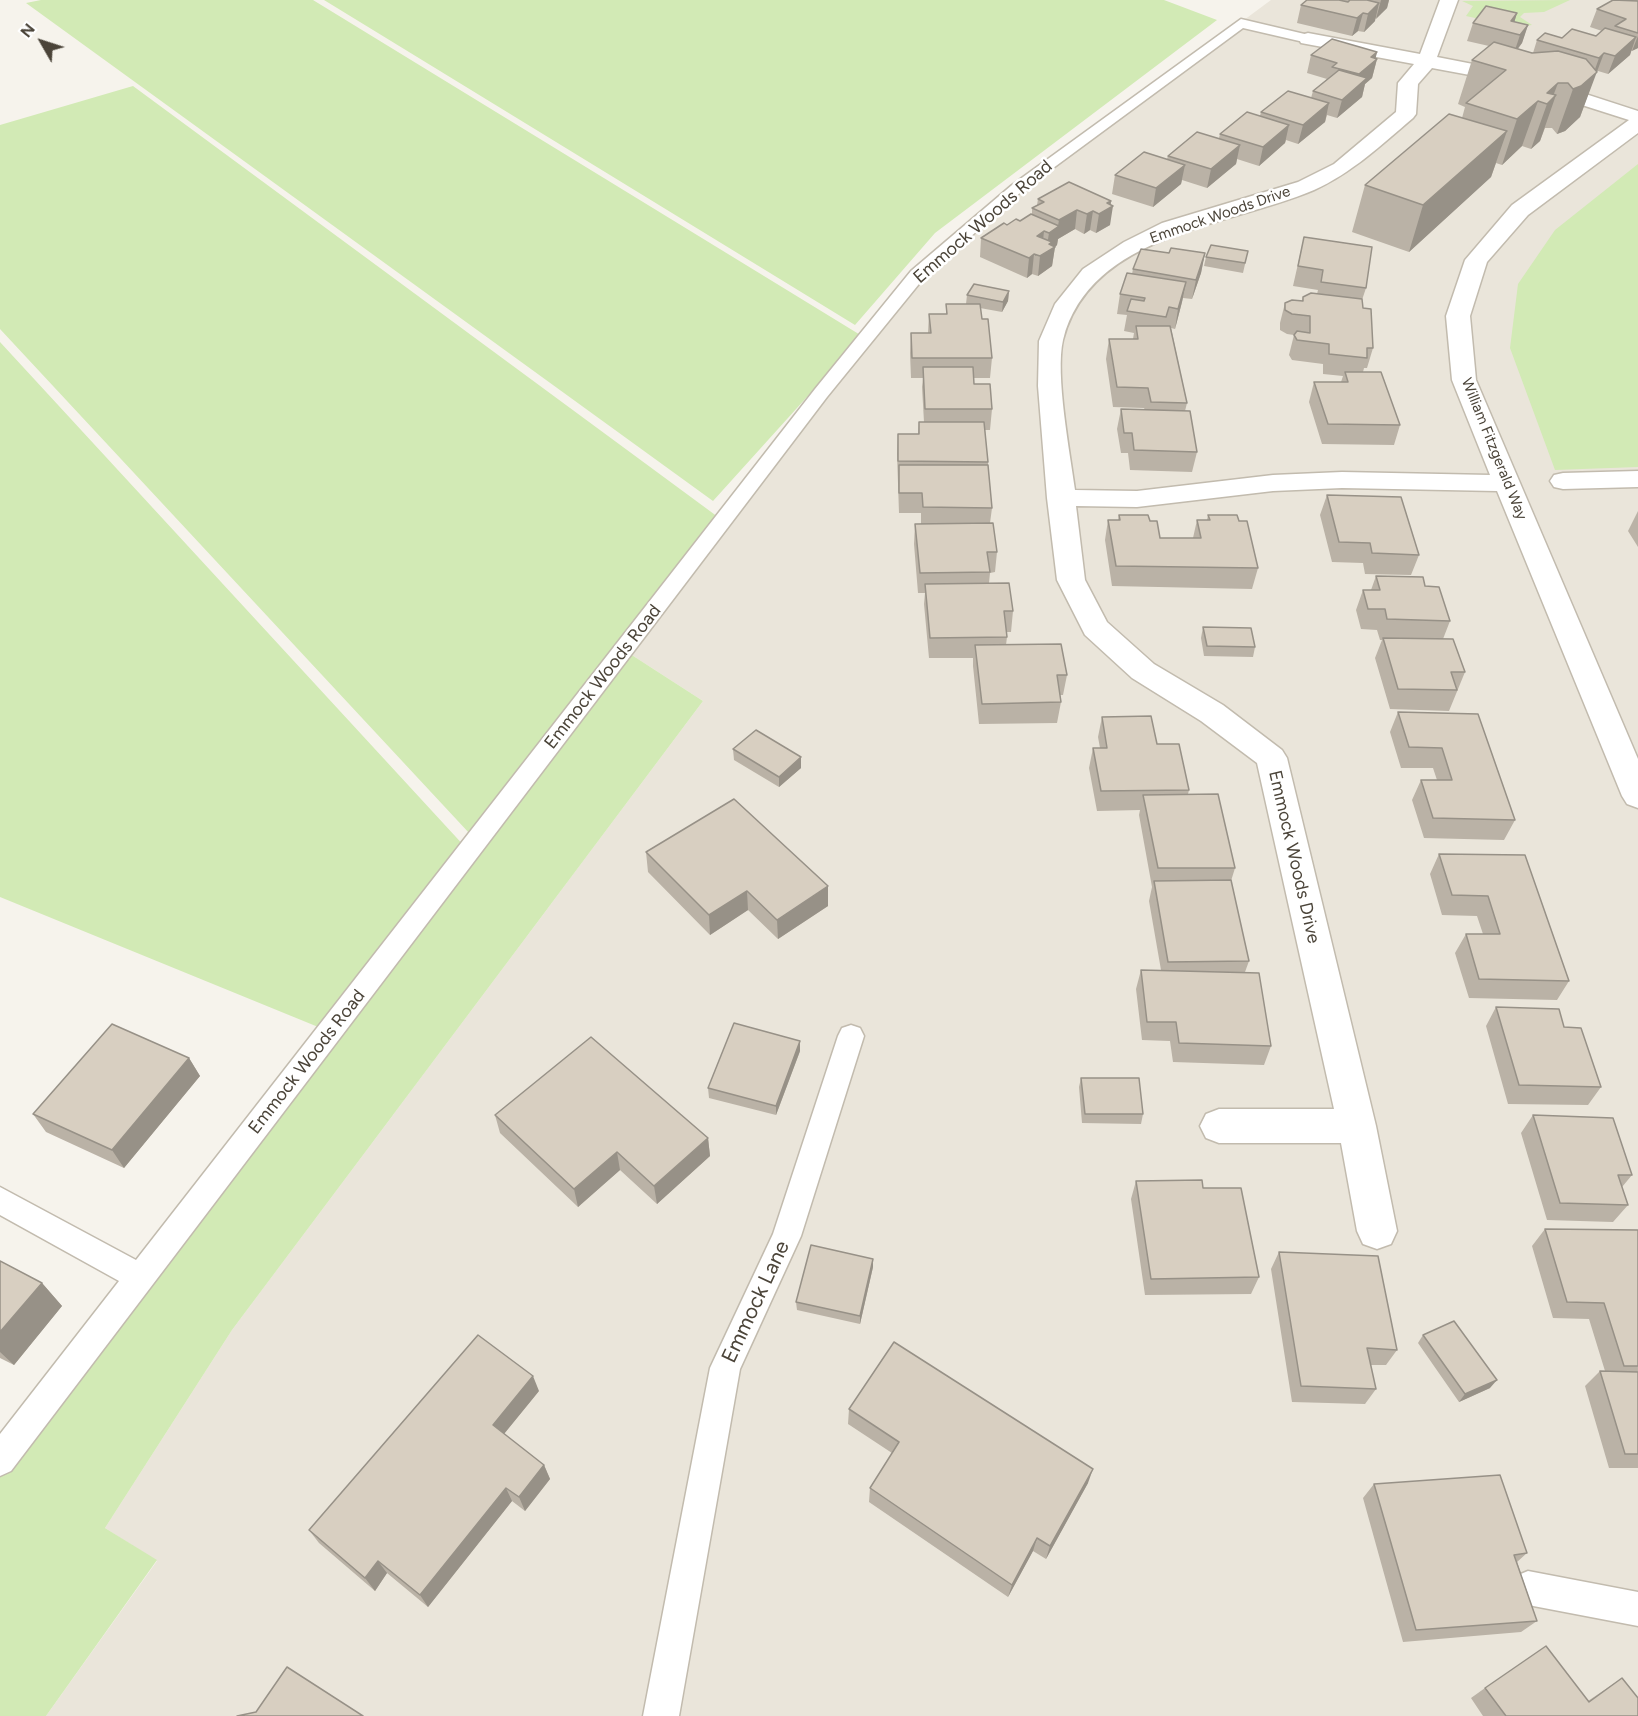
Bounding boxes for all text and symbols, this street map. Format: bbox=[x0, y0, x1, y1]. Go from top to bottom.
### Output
north arrow bbox=[12, 12, 72, 72]
text: N bbox=[16, 20, 39, 41]
street label: Emmock Woods Road bbox=[909, 156, 1057, 288]
street label: Emmock Woods Drive bbox=[1147, 182, 1293, 248]
street label: William Fitzgerald Way bbox=[1457, 375, 1531, 523]
street label: Emmock Woods Road bbox=[540, 601, 666, 753]
street label: Emmock Woods Drive bbox=[1264, 768, 1324, 946]
street label: Emmock Woods Road bbox=[244, 986, 370, 1138]
street label: Emmock Lane bbox=[717, 1237, 795, 1367]

